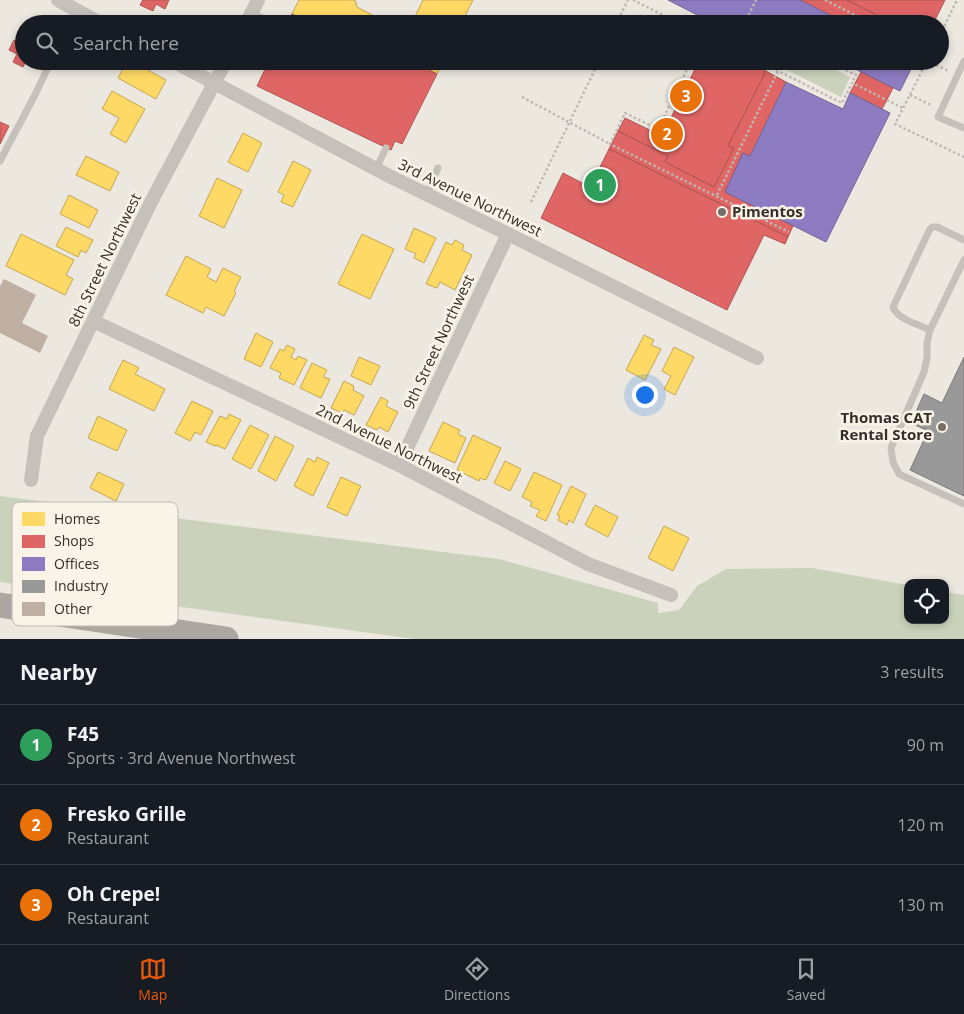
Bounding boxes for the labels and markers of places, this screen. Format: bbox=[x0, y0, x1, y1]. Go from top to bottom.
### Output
pin: 3 bbox=[670, 77, 702, 115]
pin: 2 bbox=[651, 115, 683, 153]
pin: 1 bbox=[584, 166, 616, 204]
place label: Pimentos bbox=[732, 201, 803, 221]
marker: Pimentos bbox=[716, 206, 728, 218]
place label: Thomas CAT Rental Store bbox=[840, 407, 932, 444]
marker: Thomas CAT Rental Store bbox=[936, 421, 948, 433]

